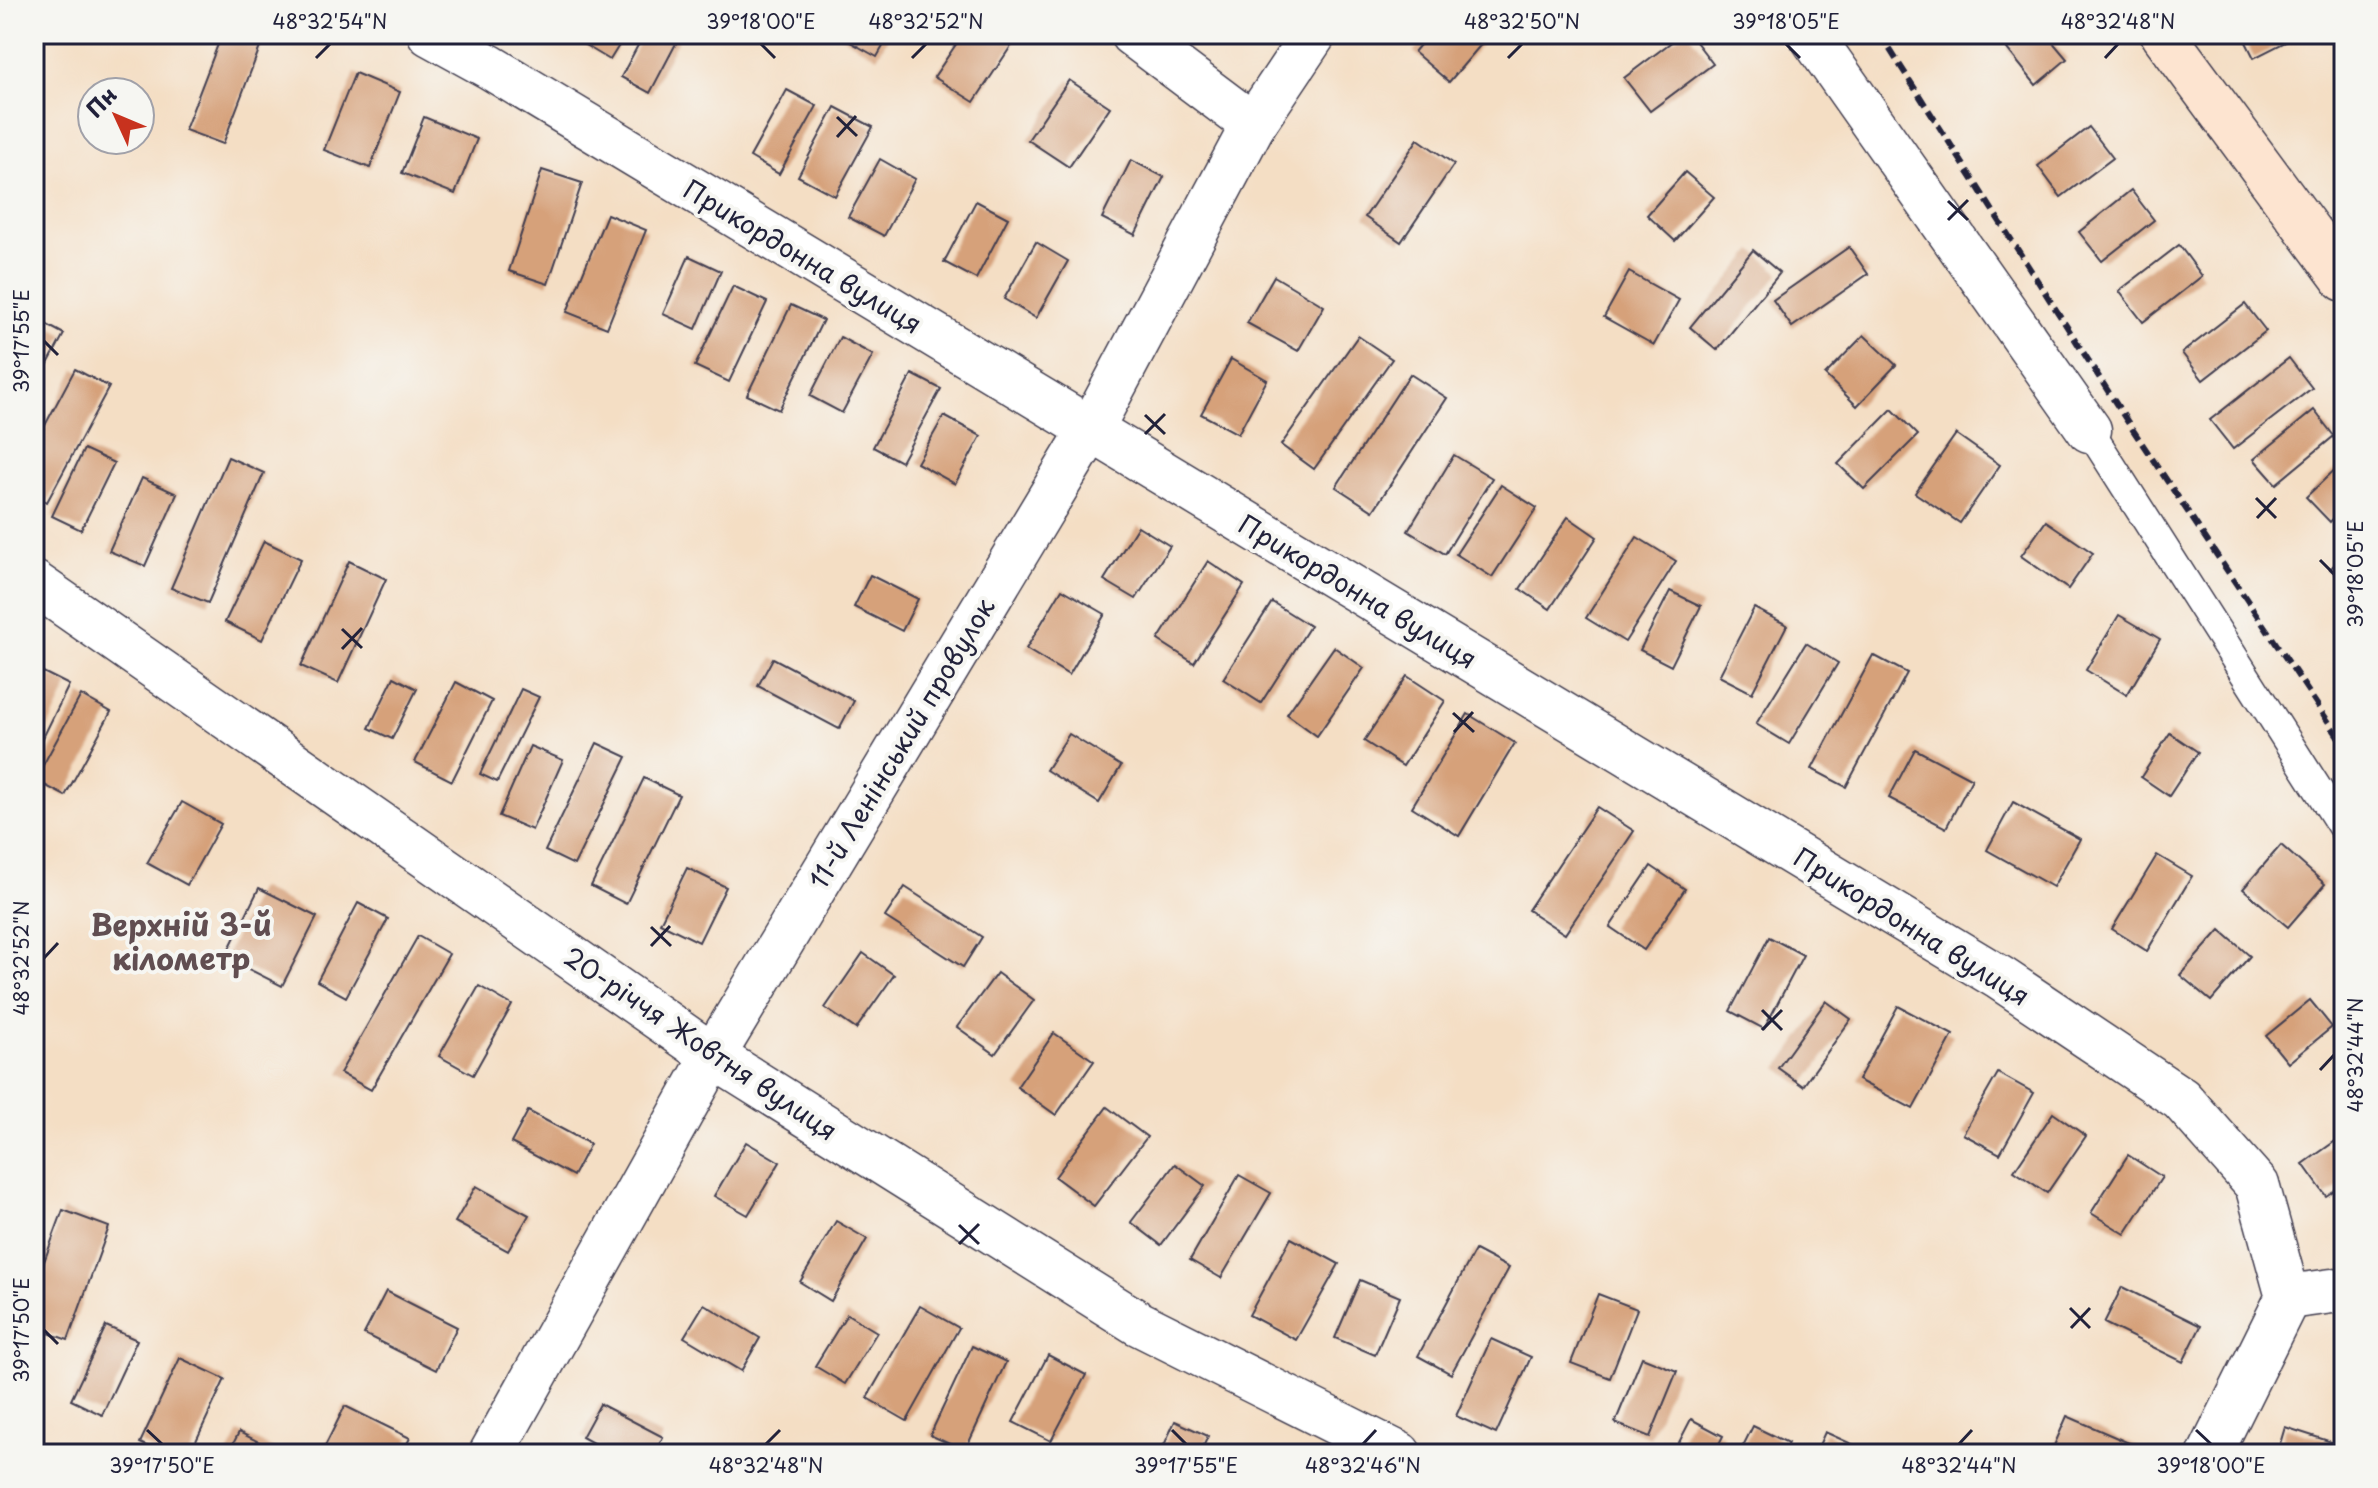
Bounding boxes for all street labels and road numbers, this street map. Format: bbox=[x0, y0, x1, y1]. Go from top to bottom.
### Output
street label: Прикордонна вулиця bbox=[676, 169, 930, 343]
street label: Прикордонна вулиця bbox=[1231, 504, 1485, 678]
street label: 11-й Ленінський провулок bbox=[798, 590, 1004, 896]
street label: Прикордонна вулиця bbox=[1786, 837, 2038, 1015]
street label: 20-річчя Жовтня вулиця bbox=[557, 937, 845, 1149]

